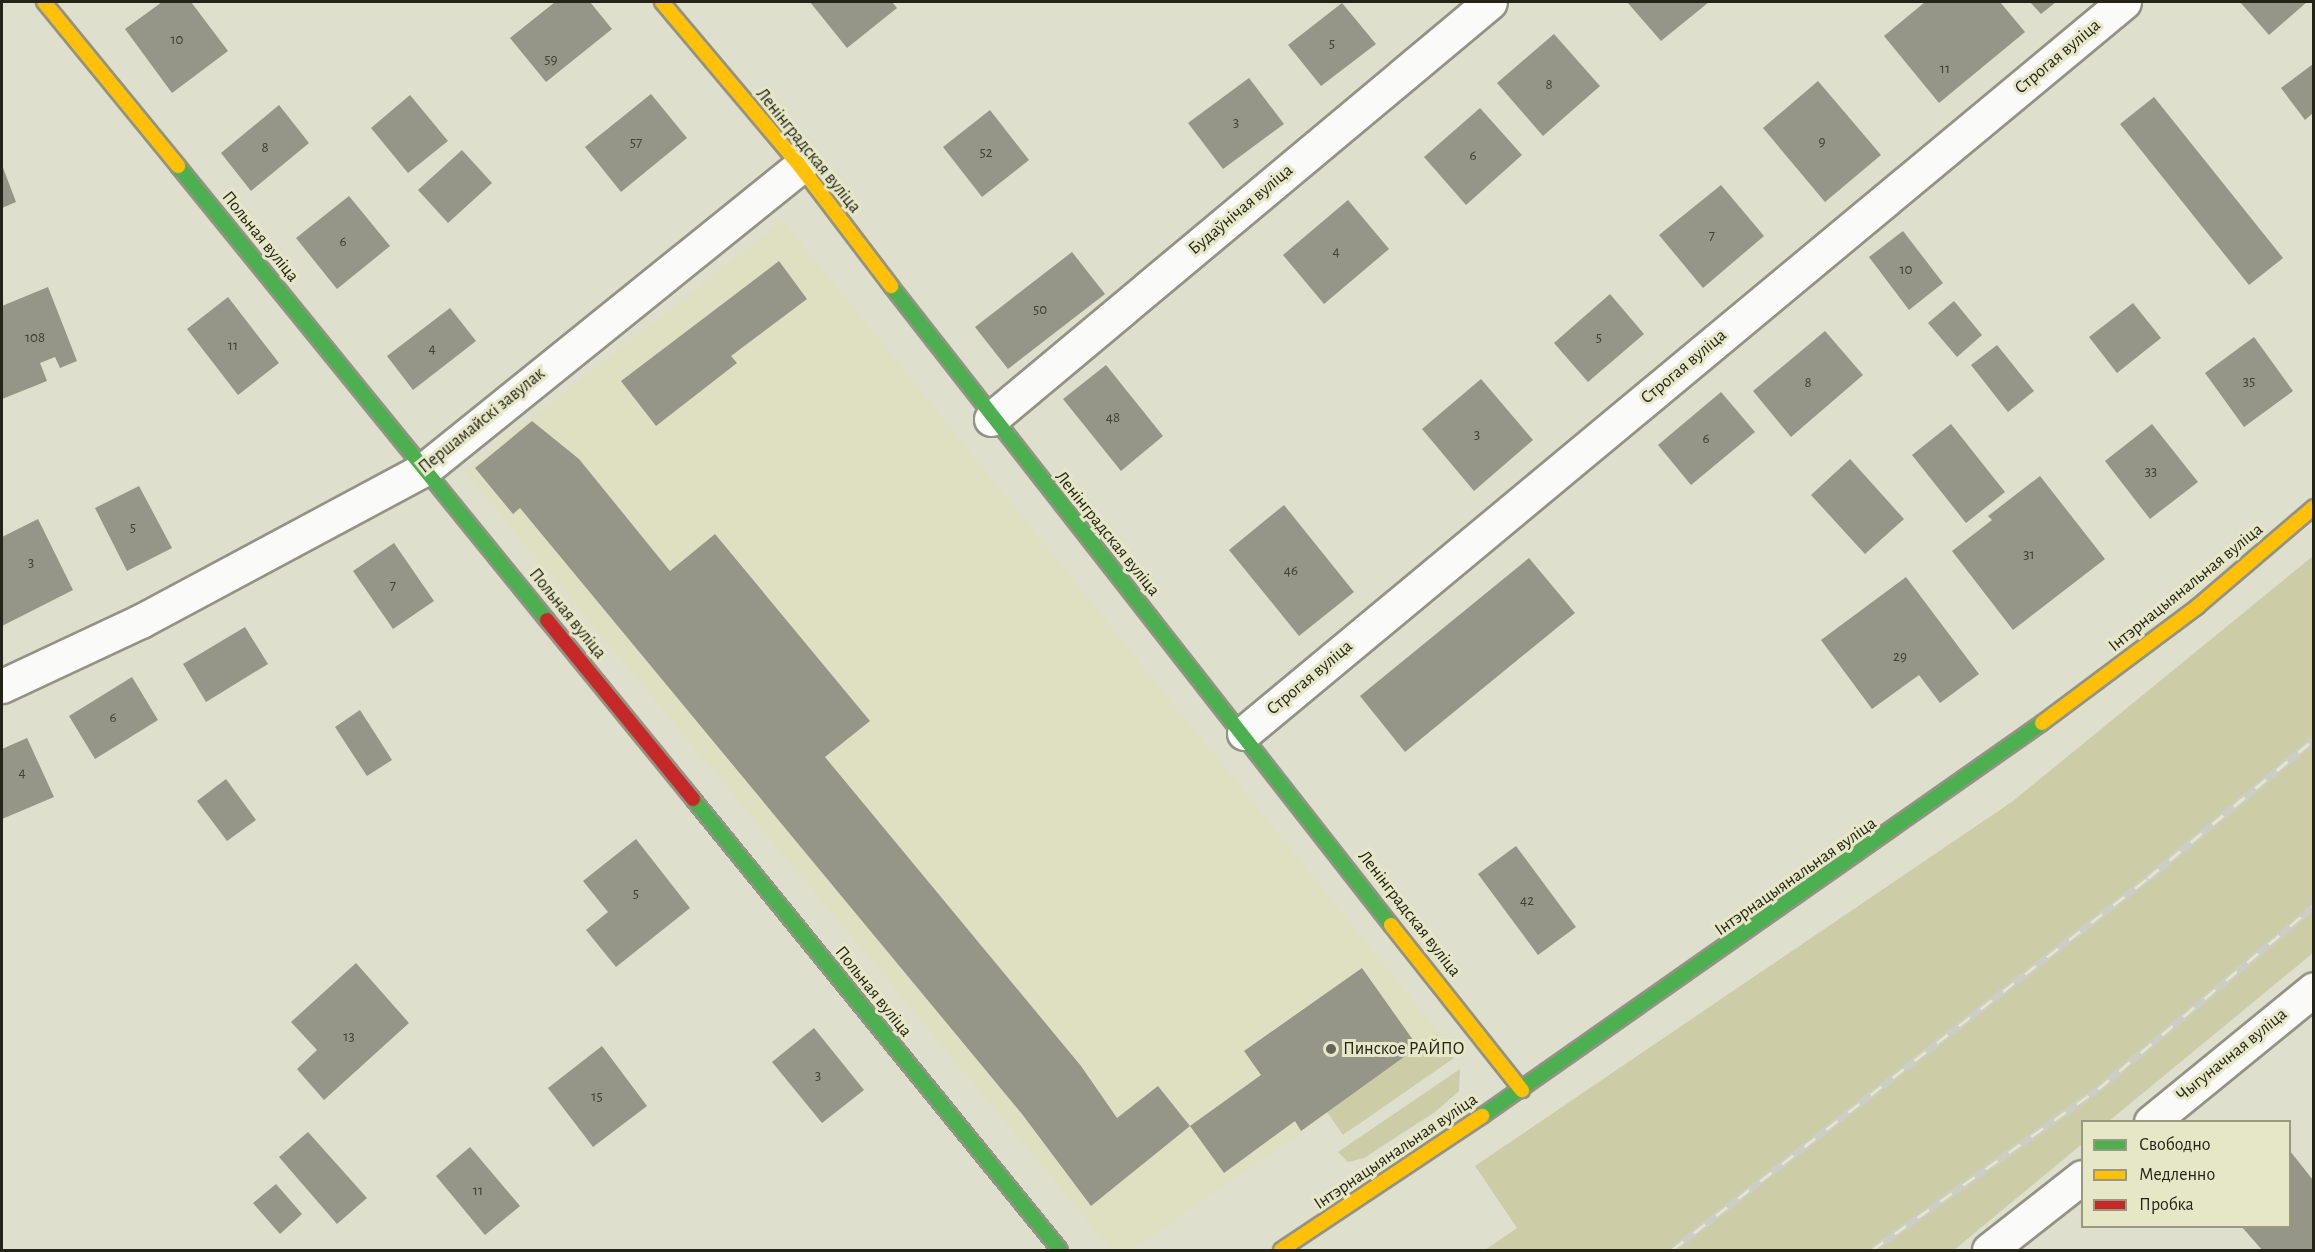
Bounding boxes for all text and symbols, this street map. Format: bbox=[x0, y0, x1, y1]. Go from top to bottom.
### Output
street label: Строгая вуліца bbox=[2011, 15, 2105, 99]
house number: 10 bbox=[170, 31, 184, 49]
house number: 5 bbox=[1329, 35, 1335, 53]
house number: 59 bbox=[544, 51, 558, 69]
house number: 11 bbox=[1940, 60, 1950, 78]
house number: 8 bbox=[1545, 76, 1553, 94]
street label: Ленінградская вуліца bbox=[751, 84, 865, 218]
house number: 3 bbox=[1233, 114, 1239, 132]
house number: 9 bbox=[1818, 133, 1826, 151]
house number: 57 bbox=[630, 134, 642, 152]
house number: 8 bbox=[261, 139, 269, 157]
house number: 52 bbox=[979, 144, 993, 162]
house number: 6 bbox=[1469, 147, 1477, 165]
street label: Будаўнічая вуліца bbox=[1184, 160, 1298, 260]
street label: Польная вуліца bbox=[217, 187, 303, 287]
house number: 7 bbox=[1709, 227, 1715, 245]
house number: 6 bbox=[339, 233, 347, 251]
house number: 4 bbox=[1332, 243, 1340, 261]
house number: 10 bbox=[1899, 261, 1913, 279]
house number: 50 bbox=[1033, 301, 1047, 319]
street label: Строгая вуліца bbox=[1637, 325, 1731, 409]
house number: 108 bbox=[25, 329, 45, 347]
house number: 5 bbox=[1596, 329, 1602, 347]
house number: 11 bbox=[228, 337, 238, 355]
house number: 4 bbox=[428, 340, 436, 358]
street label: Першамайскі завулак bbox=[414, 363, 550, 479]
house number: 35 bbox=[2243, 373, 2255, 391]
house number: 8 bbox=[1804, 374, 1812, 392]
house number: 48 bbox=[1106, 409, 1120, 427]
house number: 3 bbox=[1474, 426, 1480, 444]
house number: 6 bbox=[1702, 430, 1710, 448]
house number: 33 bbox=[2145, 463, 2157, 481]
street label: Ленінградская вуліца bbox=[1050, 467, 1164, 601]
house number: 5 bbox=[130, 519, 136, 537]
street label: Інтэрнацыянальная вуліца bbox=[2104, 519, 2268, 657]
house number: 31 bbox=[2023, 546, 2035, 564]
house number: 3 bbox=[28, 554, 34, 572]
house number: 46 bbox=[1284, 562, 1298, 580]
street label: Польная вуліца bbox=[524, 564, 610, 664]
house number: 7 bbox=[390, 577, 396, 595]
street label: Строгая вуліца bbox=[1263, 636, 1357, 720]
house number: 29 bbox=[1893, 648, 1907, 666]
house number: 6 bbox=[109, 709, 117, 727]
house number: 4 bbox=[18, 764, 26, 782]
street label: Інтэрнацыянальная вуліца bbox=[1711, 813, 1881, 941]
street label: Ленінградская вуліца bbox=[1353, 846, 1465, 982]
house number: 5 bbox=[633, 885, 639, 903]
house number: 42 bbox=[1520, 892, 1534, 910]
street label: Польная вуліца bbox=[830, 942, 916, 1042]
street label: Чыгуначная вуліца bbox=[2172, 1004, 2292, 1106]
house number: 13 bbox=[343, 1028, 355, 1046]
place label: Пинское РАЙПО bbox=[1343, 1038, 1465, 1060]
marker: Пинское РАЙПО bbox=[1324, 1042, 1338, 1056]
house number: 3 bbox=[815, 1067, 821, 1085]
house number: 15 bbox=[591, 1088, 603, 1106]
street label: Інтэрнацыянальная вуліца bbox=[1310, 1089, 1482, 1215]
legend bbox=[2081, 1120, 2291, 1228]
text: Свободно bbox=[2139, 1136, 2211, 1154]
text: Медленно bbox=[2139, 1166, 2215, 1184]
house number: 11 bbox=[473, 1182, 483, 1200]
text: Пробка bbox=[2139, 1196, 2194, 1214]

